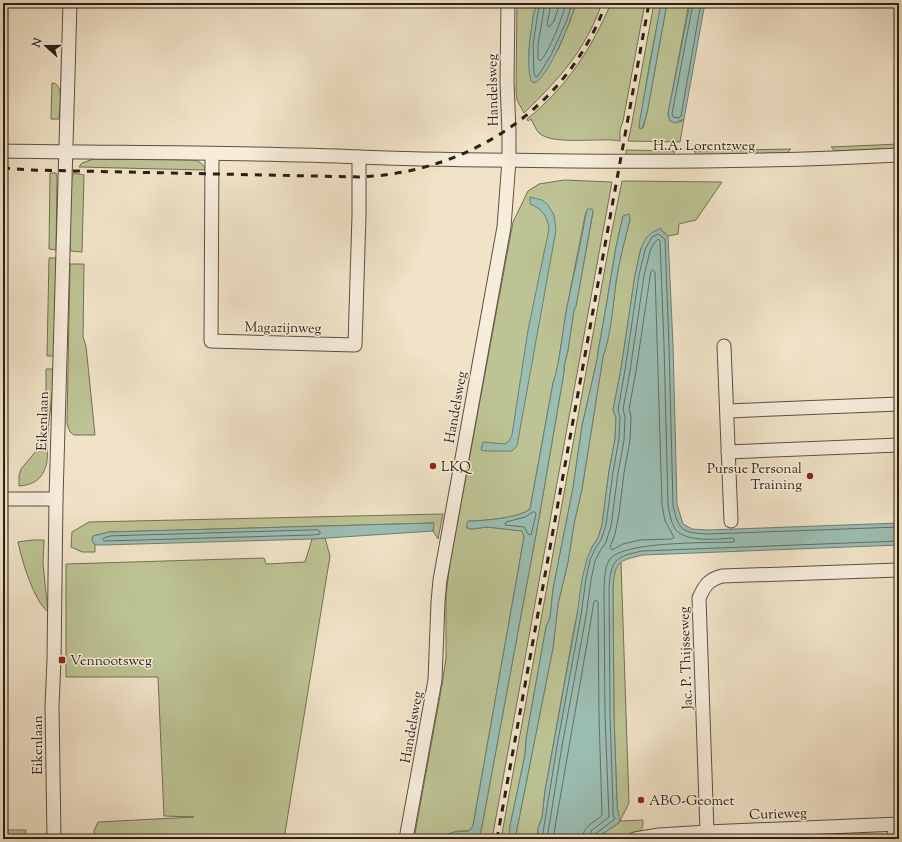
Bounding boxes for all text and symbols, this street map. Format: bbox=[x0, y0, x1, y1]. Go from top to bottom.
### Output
north arrow bbox=[26, 26, 66, 66]
text: N bbox=[28, 36, 47, 51]
street label: Handelsweg bbox=[483, 53, 505, 126]
street label: H.A. Lorentzweg bbox=[653, 137, 755, 157]
street label: Magazijnweg bbox=[244, 318, 322, 340]
street label: Handelsweg bbox=[441, 370, 473, 445]
street label: Eikenlaan bbox=[33, 391, 55, 451]
place label: LKQ bbox=[441, 458, 473, 478]
place label: Pursue Personal Training bbox=[707, 460, 802, 496]
marker: LKQ bbox=[428, 461, 438, 471]
marker: Pursue Personal Training bbox=[805, 471, 815, 481]
street label: Jac. P. Thijsseweg bbox=[675, 606, 699, 711]
place label: Vennootsweg bbox=[70, 652, 152, 672]
marker: Vennootsweg bbox=[57, 655, 67, 665]
street label: Handelsweg bbox=[397, 690, 429, 765]
street label: Eikenlaan bbox=[29, 715, 49, 775]
place label: ABO-Geomet bbox=[649, 792, 734, 812]
marker: ABO-Geomet bbox=[636, 795, 646, 805]
street label: Curieweg bbox=[749, 804, 808, 826]

